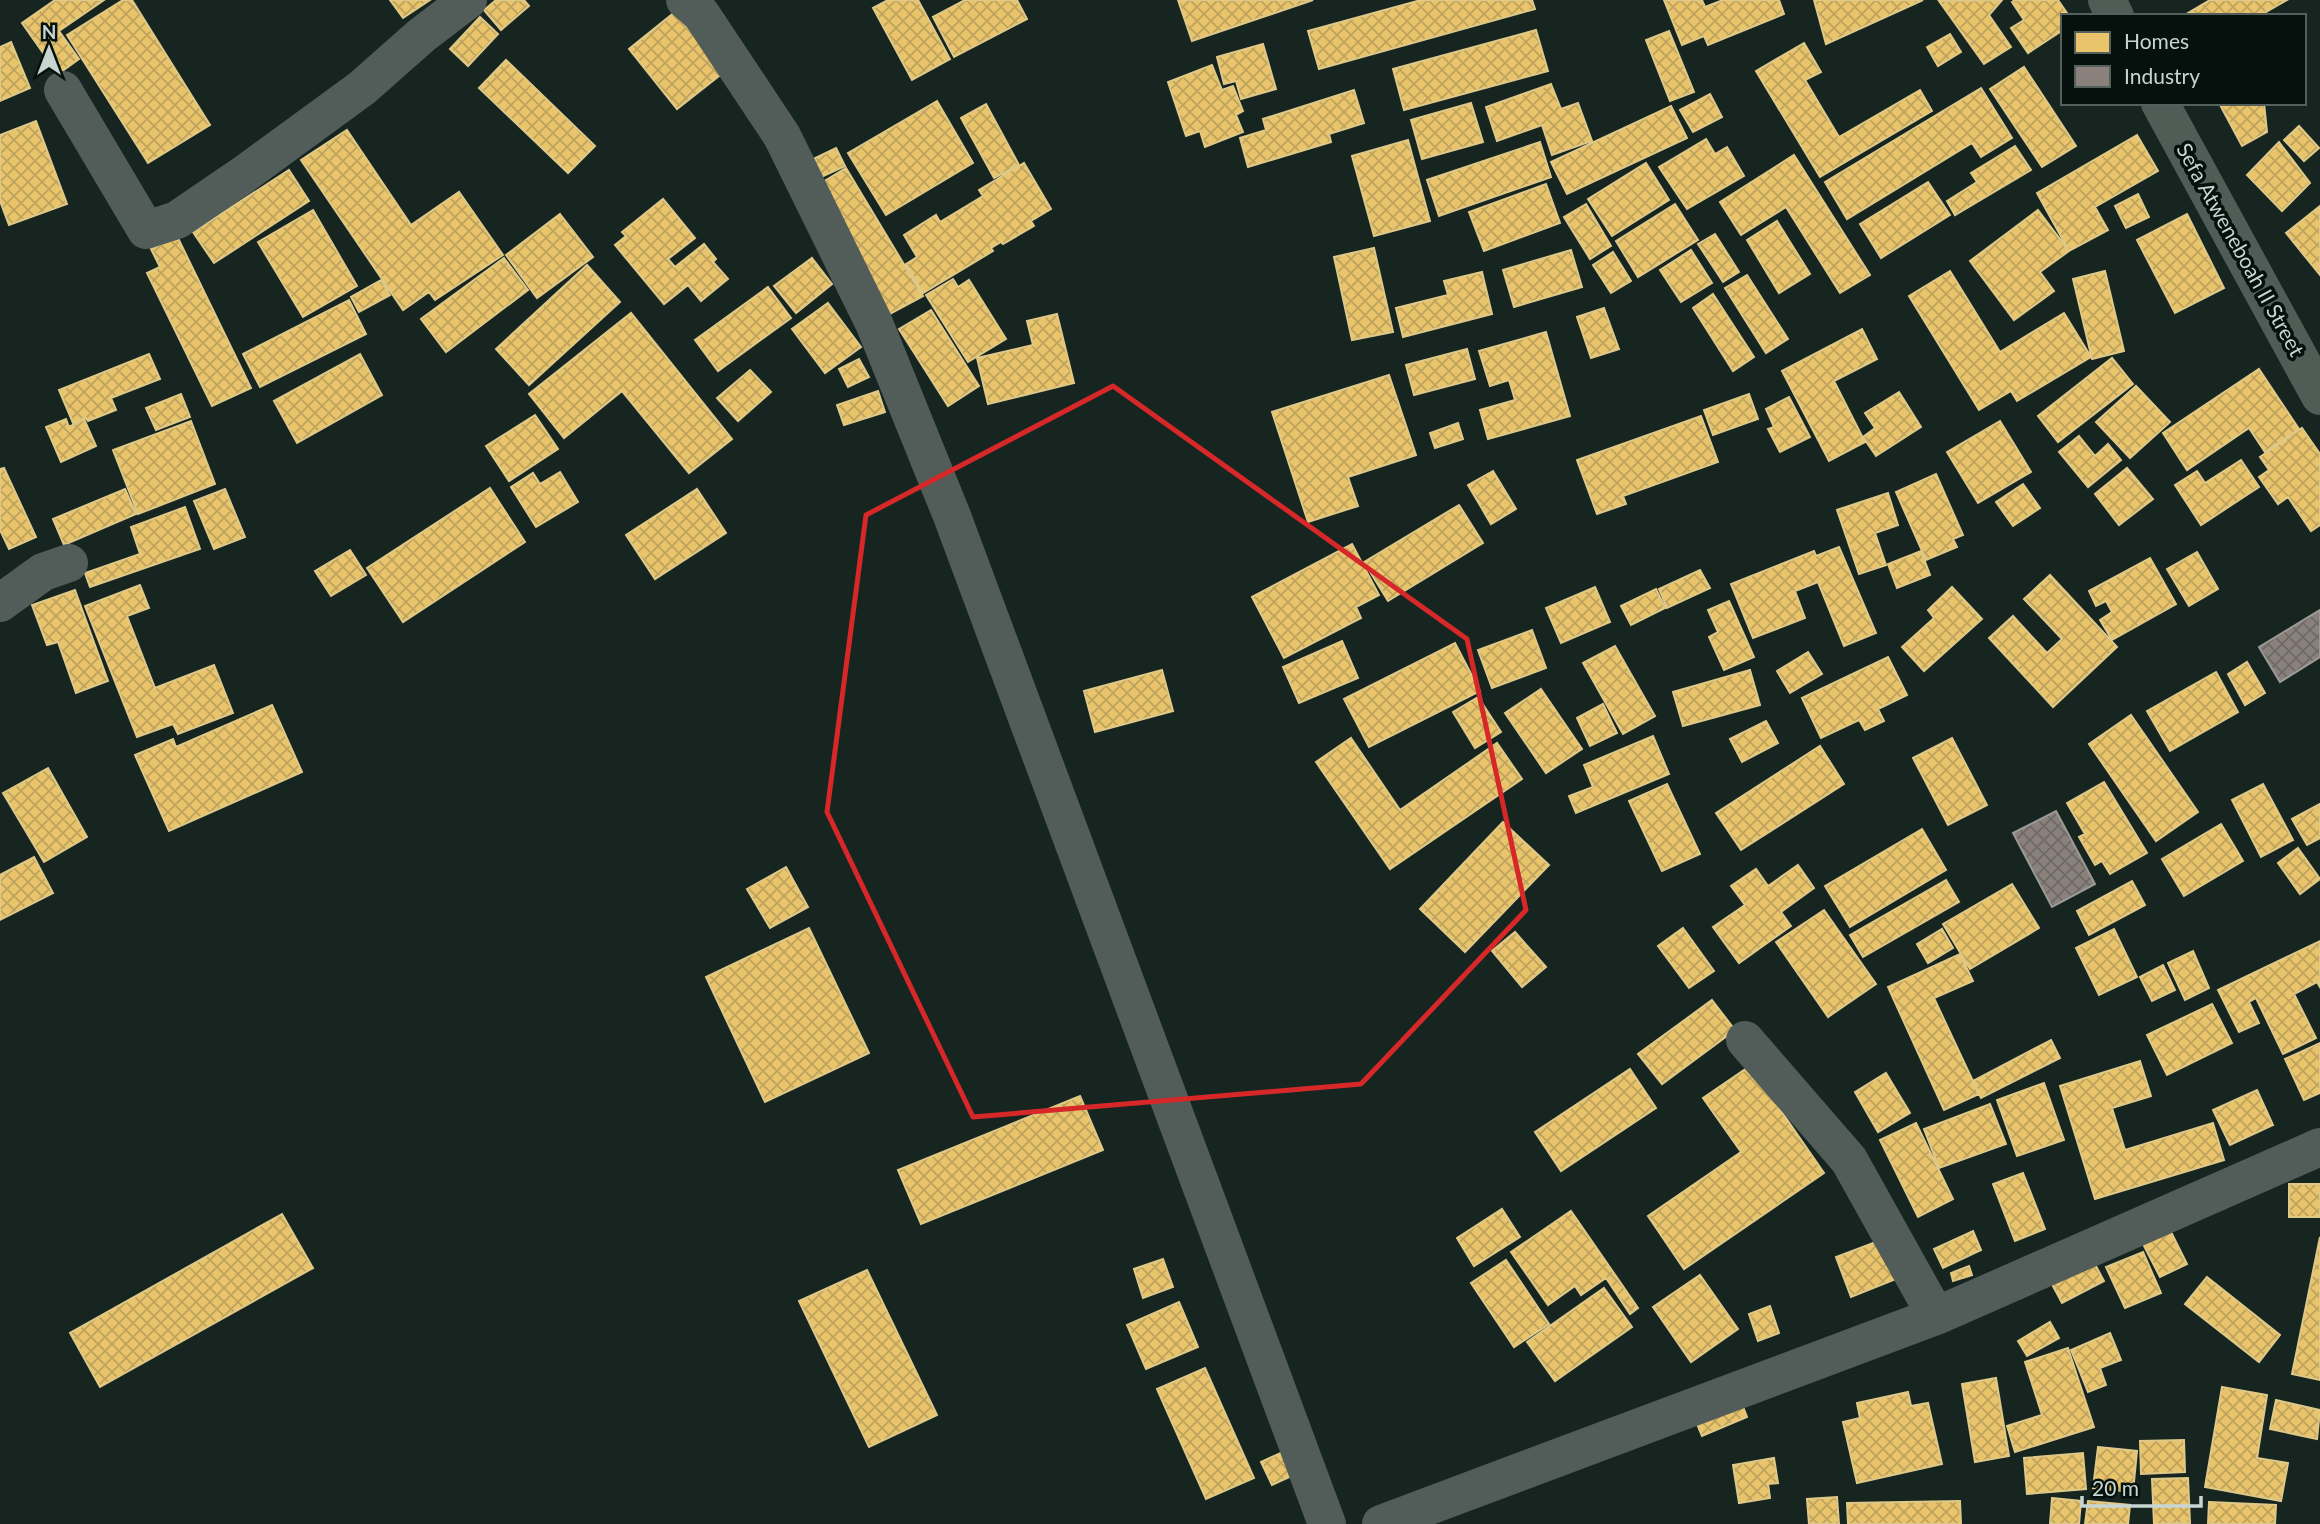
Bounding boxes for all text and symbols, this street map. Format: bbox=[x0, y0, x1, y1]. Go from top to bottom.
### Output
north arrow bbox=[14, 14, 84, 84]
legend bbox=[2061, 14, 2306, 105]
text: N bbox=[42, 20, 56, 43]
text: Homes bbox=[2124, 28, 2189, 53]
text: Industry bbox=[2124, 63, 2200, 88]
street label: Sefa Atweneboah II Street bbox=[2172, 138, 2311, 361]
scale bar bbox=[2082, 1464, 2201, 1508]
text: 20 m bbox=[2092, 1475, 2139, 1500]

